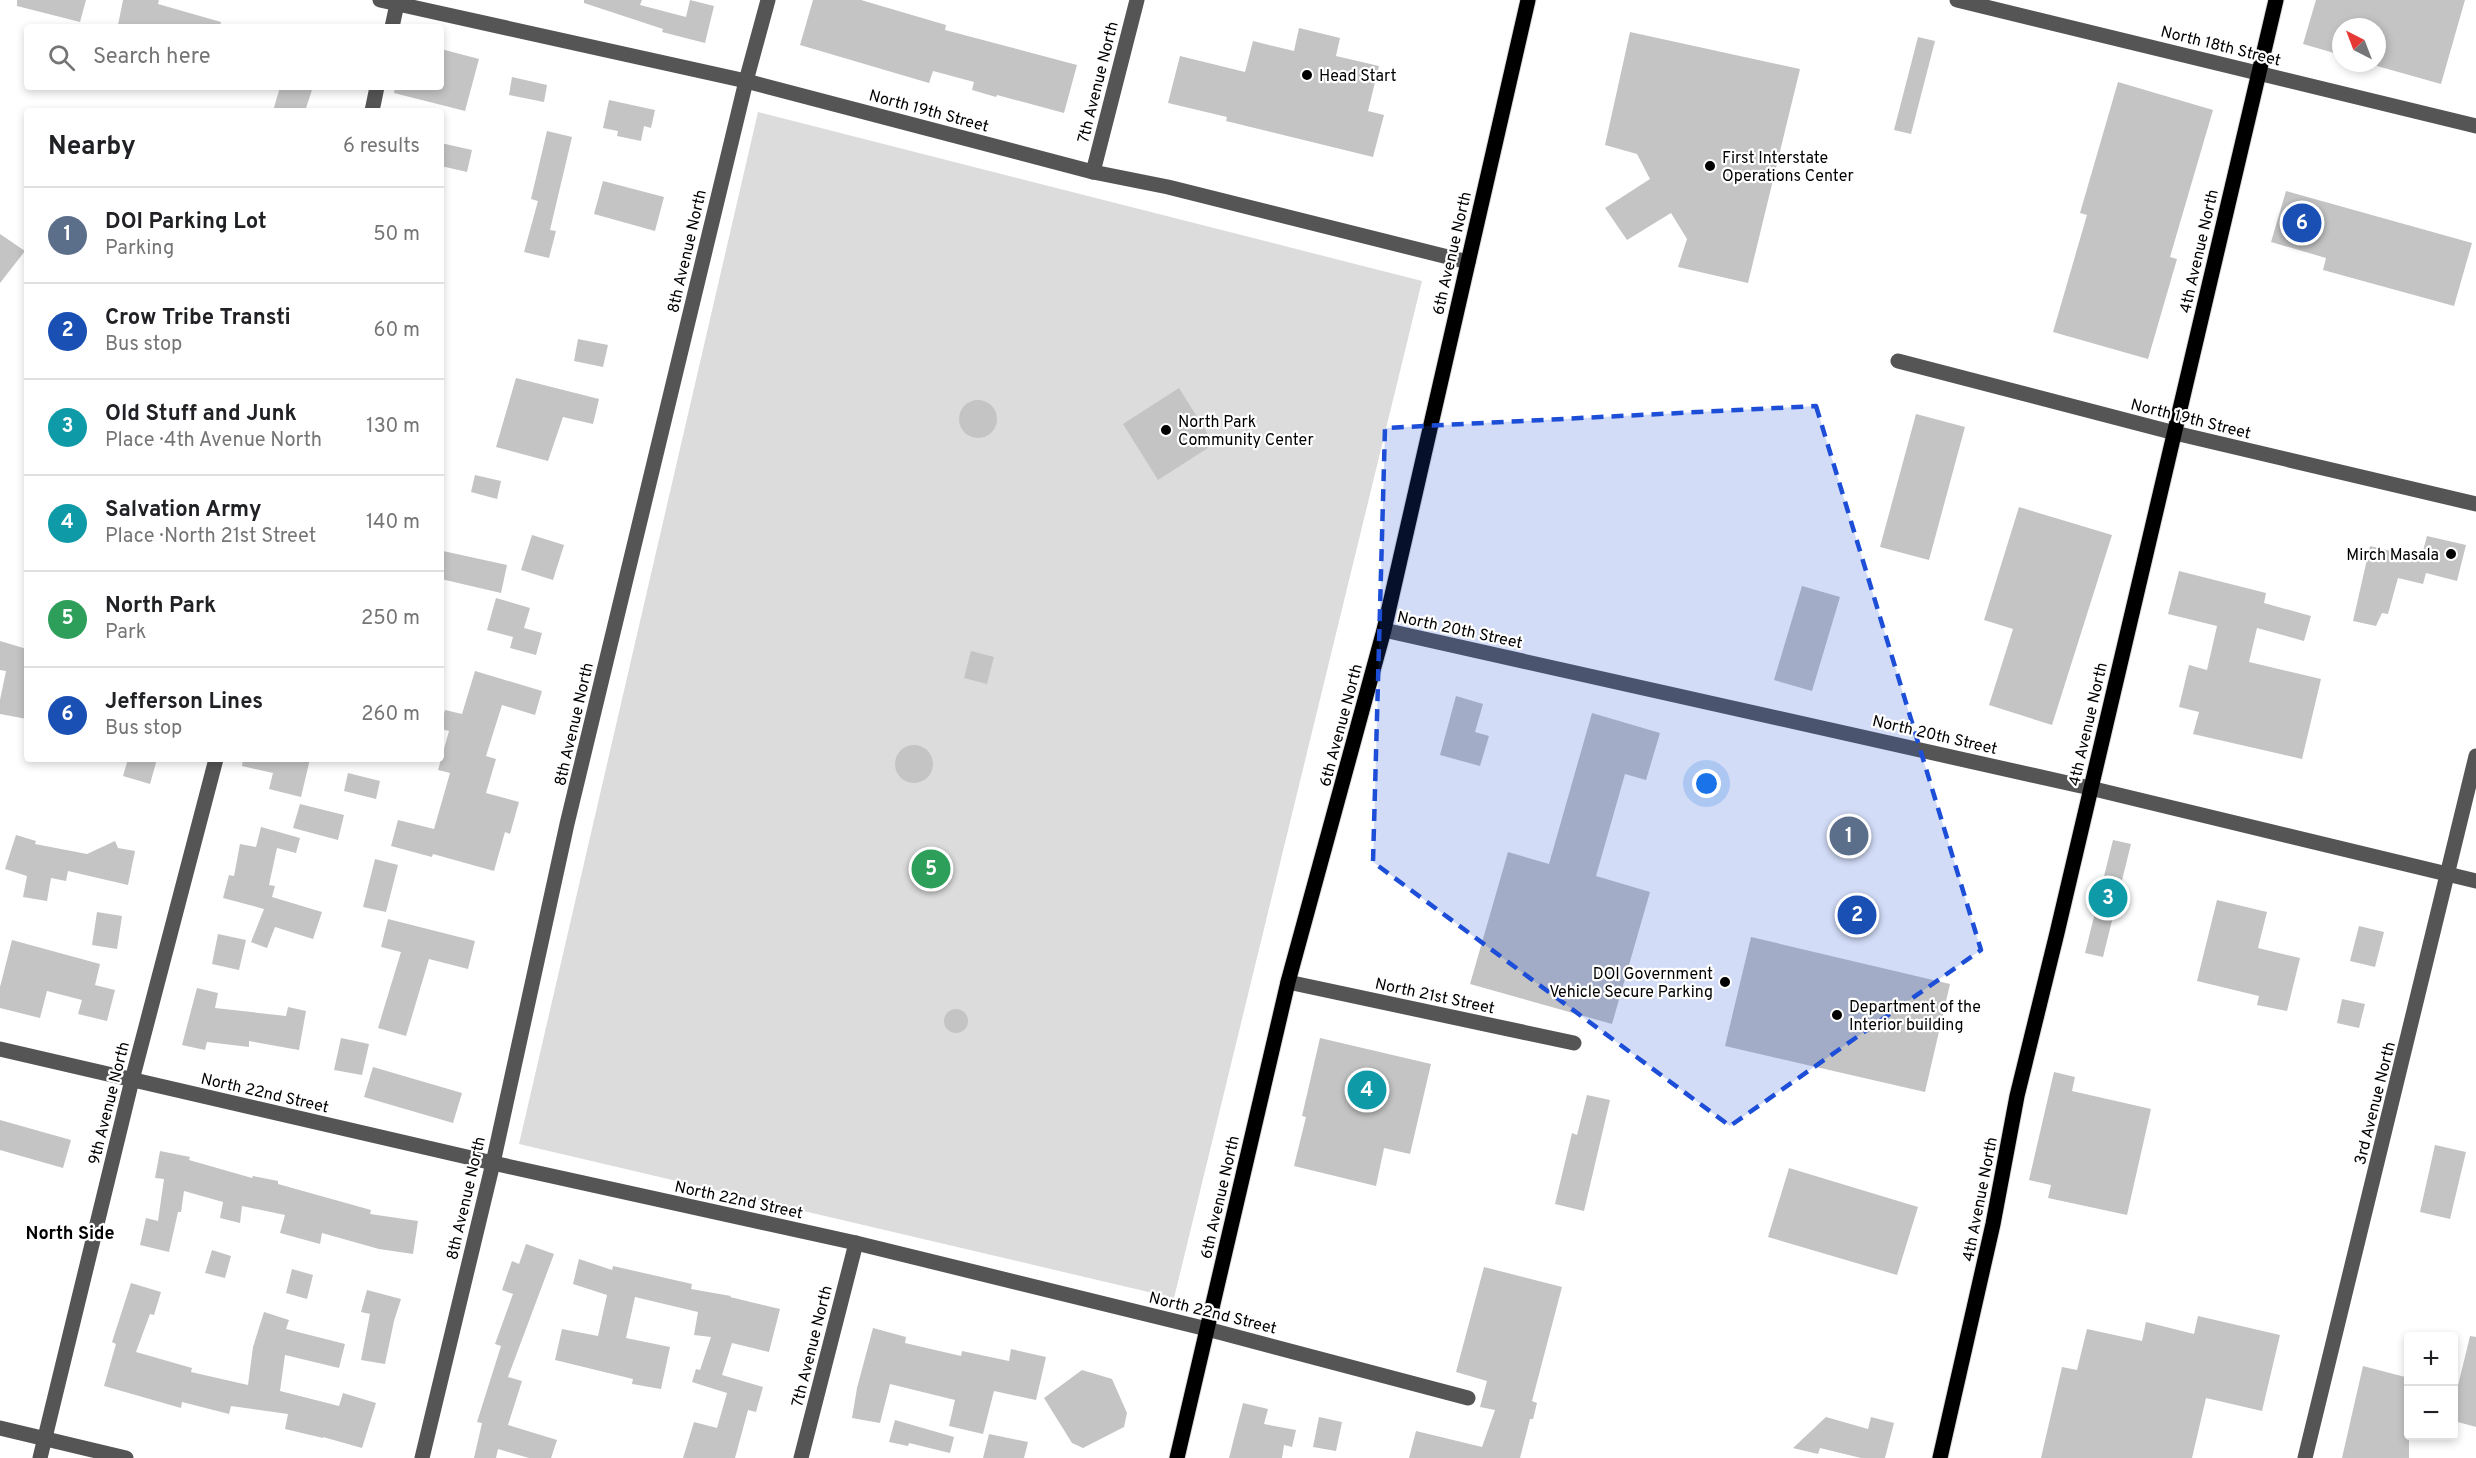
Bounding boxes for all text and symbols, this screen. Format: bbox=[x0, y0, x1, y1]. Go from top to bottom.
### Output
north arrow bbox=[2332, 18, 2386, 72]
street label: 7th Avenue North bbox=[1074, 20, 1124, 145]
street label: North 18th Street bbox=[2158, 22, 2283, 72]
search box bbox=[24, 24, 444, 90]
icon: search bbox=[45, 41, 78, 74]
text: Search here bbox=[93, 44, 211, 71]
place label: Head Start bbox=[1319, 67, 1397, 87]
marker: Head Start bbox=[1300, 68, 1314, 82]
street label: North 19th Street bbox=[866, 86, 991, 138]
text: Nearby bbox=[48, 131, 136, 164]
text: 6 results bbox=[343, 134, 420, 160]
place label: First Interstate Operations Center bbox=[1722, 149, 1854, 187]
marker: First Interstate Operations Center bbox=[1703, 159, 1717, 173]
street label: 8th Avenue North bbox=[664, 188, 712, 315]
street label: 4th Avenue North bbox=[2176, 188, 2224, 315]
street label: 6th Avenue North bbox=[1429, 190, 1477, 317]
pin: 6 bbox=[2282, 200, 2322, 246]
text: DOI Parking Lot bbox=[105, 209, 267, 236]
text: 1 bbox=[64, 222, 72, 248]
text: 50 m bbox=[373, 222, 420, 248]
text: Parking bbox=[105, 236, 174, 262]
text: Crow Tribe Transti bbox=[105, 305, 291, 332]
text: 2 bbox=[61, 318, 74, 344]
text: 60 m bbox=[374, 318, 420, 344]
text: Bus stop bbox=[105, 332, 182, 358]
street label: North 19th Street bbox=[2128, 395, 2253, 445]
text: Old Stuff and Junk bbox=[105, 401, 297, 428]
place label: North Park Community Center bbox=[1178, 413, 1314, 451]
text: 3 bbox=[62, 414, 74, 440]
text: 130 m bbox=[366, 414, 420, 440]
marker: North Park Community Center bbox=[1159, 423, 1173, 437]
text: Place · 4th Avenue North bbox=[105, 428, 322, 454]
text: Salvation Army bbox=[105, 497, 261, 524]
text: 4 bbox=[61, 510, 74, 536]
text: 140 m bbox=[366, 510, 420, 536]
text: Place · North 21st Street bbox=[105, 524, 316, 550]
place label: Mirch Masala bbox=[2346, 546, 2439, 566]
marker: Mirch Masala bbox=[2444, 547, 2458, 561]
text: North Park bbox=[105, 593, 216, 620]
text: 5 bbox=[61, 606, 74, 632]
text: 250 m bbox=[361, 606, 420, 632]
street label: North 20th Street bbox=[1395, 608, 1524, 654]
text: Park bbox=[105, 620, 146, 646]
street label: 8th Avenue North bbox=[551, 661, 599, 788]
street label: 4th Avenue North bbox=[2065, 661, 2113, 788]
street label: 6th Avenue North bbox=[1316, 662, 1368, 789]
text: Jefferson Lines bbox=[105, 689, 263, 716]
text: 6 bbox=[61, 702, 74, 728]
text: 260 m bbox=[361, 702, 420, 728]
street label: North 20th Street bbox=[1870, 712, 1999, 760]
text: Bus stop bbox=[105, 716, 182, 742]
your location bbox=[1692, 769, 1721, 798]
pin: 1 bbox=[1830, 814, 1868, 858]
pin: 5 bbox=[912, 846, 950, 892]
pin: 3 bbox=[2088, 876, 2128, 920]
pin: 2 bbox=[1838, 892, 1876, 938]
place label: DOI Government Vehicle Secure Parking bbox=[1549, 965, 1713, 1003]
street label: North 21st Street bbox=[1373, 975, 1496, 1019]
marker: DOI Government Vehicle Secure Parking bbox=[1718, 975, 1732, 989]
place label: Department of the Interior building bbox=[1849, 998, 1981, 1036]
marker: Department of the Interior building bbox=[1830, 1008, 1844, 1022]
street label: 9th Avenue North bbox=[85, 1040, 135, 1167]
street label: 3rd Avenue North bbox=[2351, 1040, 2401, 1167]
pin: 4 bbox=[1348, 1068, 1386, 1112]
street label: North 22nd Street bbox=[199, 1069, 331, 1118]
street label: 6th Avenue North bbox=[1197, 1134, 1245, 1261]
street label: 8th Avenue North bbox=[443, 1135, 491, 1262]
street label: 4th Avenue North bbox=[1959, 1135, 2003, 1263]
street label: North 22nd Street bbox=[673, 1178, 805, 1224]
district label: North Side bbox=[26, 1223, 114, 1246]
street label: 7th Avenue North bbox=[788, 1284, 838, 1409]
street label: North 22nd Street bbox=[1147, 1288, 1278, 1339]
map controls bbox=[2404, 1332, 2458, 1440]
button: + bbox=[2404, 1332, 2458, 1386]
button: − bbox=[2404, 1386, 2458, 1440]

